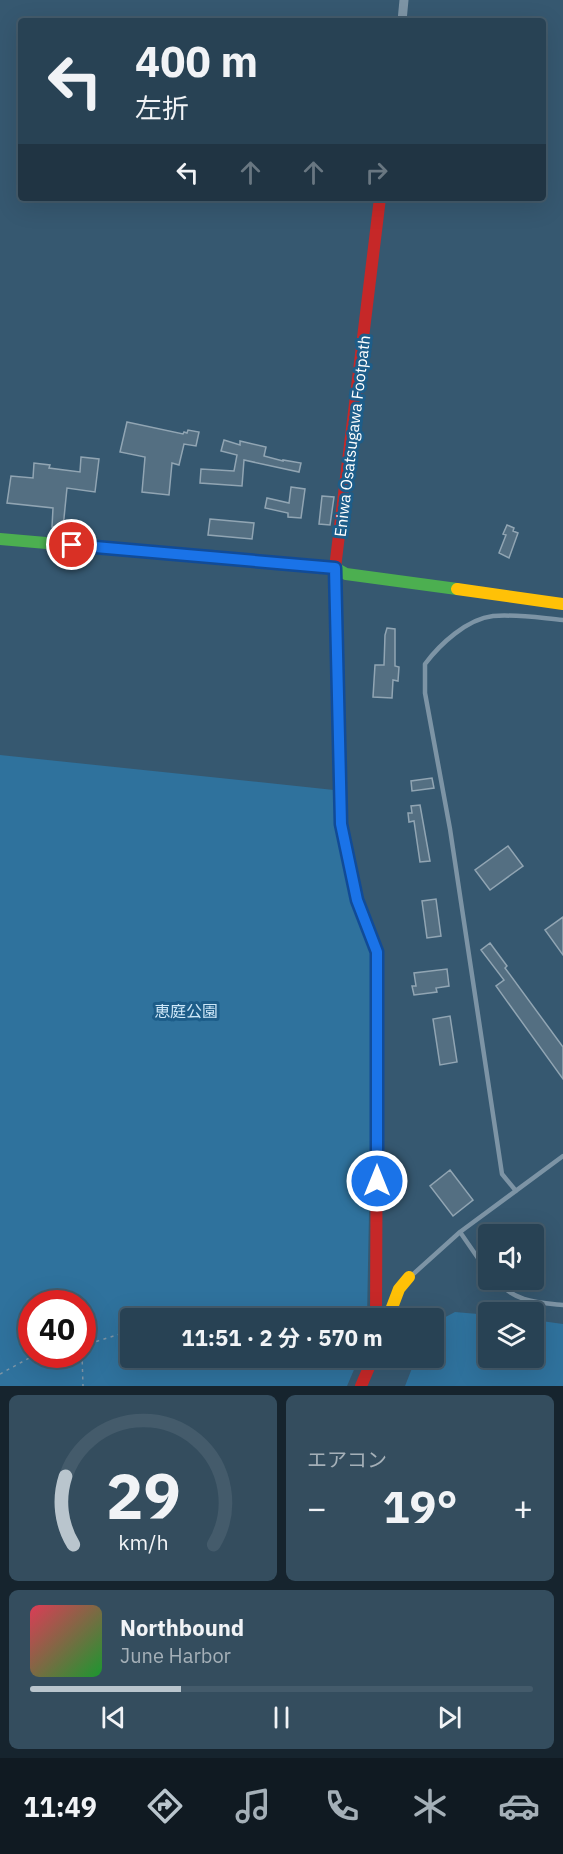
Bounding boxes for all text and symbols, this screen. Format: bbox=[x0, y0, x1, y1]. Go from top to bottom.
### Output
text: 400 m bbox=[135, 34, 258, 89]
icon: left bbox=[36, 42, 114, 120]
text: 左折 bbox=[135, 90, 189, 125]
icon: left bbox=[171, 156, 204, 189]
icon: ahead bbox=[234, 156, 267, 189]
icon: ahead bbox=[297, 156, 330, 189]
icon: right bbox=[360, 156, 393, 189]
street label: Eniwa Osatsugawa Footpath bbox=[330, 334, 374, 538]
pin bbox=[46, 519, 97, 570]
icon: arrive bbox=[55, 528, 88, 561]
park label: 恵庭公園 bbox=[154, 1001, 218, 1021]
position arrow bbox=[345, 1149, 409, 1213]
map controls bbox=[478, 1224, 544, 1368]
button: sound bbox=[478, 1224, 544, 1290]
speed limit sign: 40 bbox=[18, 1290, 96, 1368]
button: layers bbox=[478, 1302, 544, 1368]
text: 11:51 · 2 分 · 570 m bbox=[181, 1323, 383, 1352]
text: エアコン bbox=[307, 1446, 387, 1473]
text: 29 bbox=[106, 1455, 180, 1536]
text: 19° bbox=[382, 1477, 458, 1535]
text: − bbox=[307, 1486, 327, 1529]
text: + bbox=[513, 1486, 533, 1529]
text: km/h bbox=[118, 1528, 168, 1556]
text: Northbound bbox=[120, 1613, 244, 1642]
text: June Harbor bbox=[120, 1642, 231, 1669]
icon: previous bbox=[97, 1701, 130, 1734]
icon: pause bbox=[265, 1701, 298, 1734]
icon: next bbox=[433, 1701, 466, 1734]
icon: directions bbox=[144, 1785, 186, 1827]
icon: music bbox=[232, 1785, 274, 1827]
icon: phone bbox=[321, 1785, 363, 1827]
icon: climate bbox=[409, 1785, 451, 1827]
icon: car bbox=[498, 1785, 540, 1827]
text: 11:49 bbox=[23, 1789, 97, 1824]

